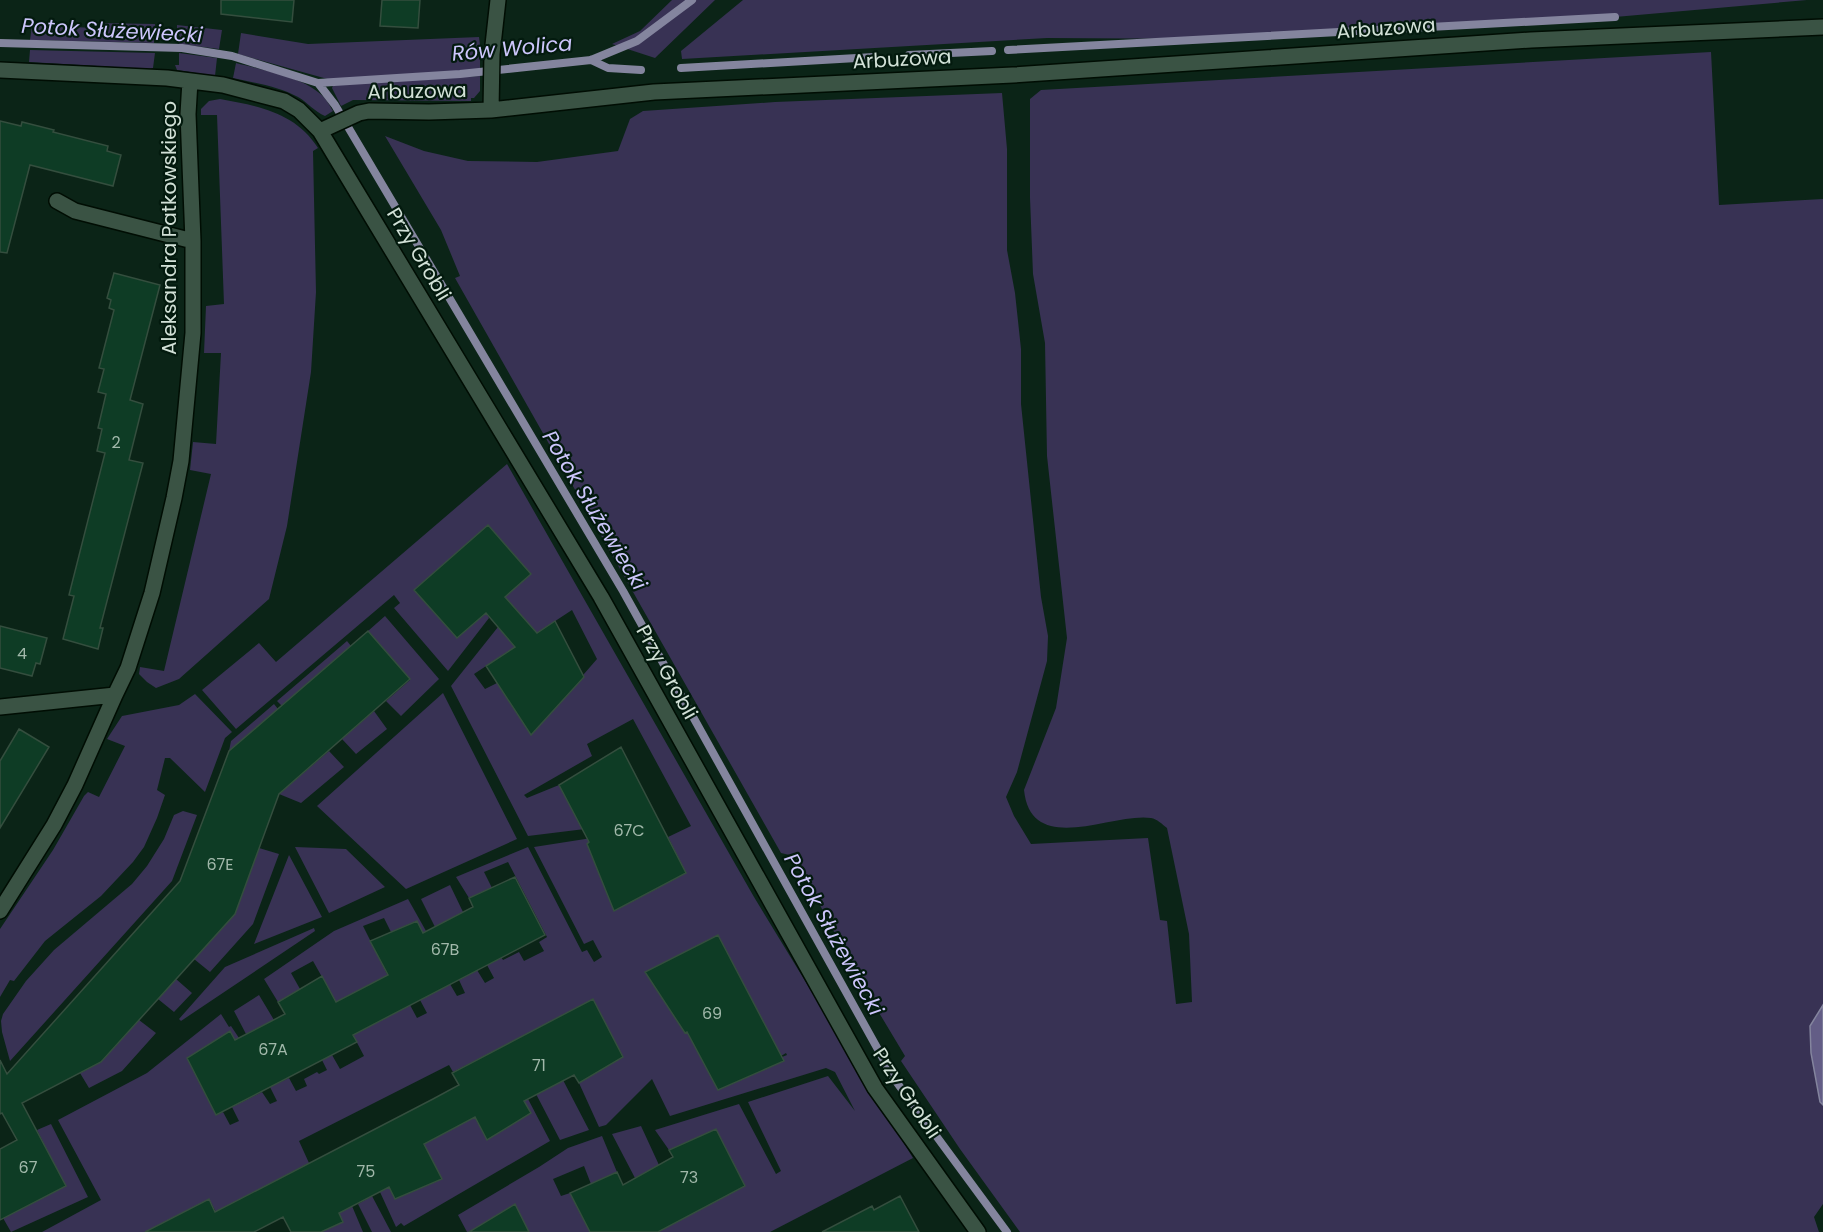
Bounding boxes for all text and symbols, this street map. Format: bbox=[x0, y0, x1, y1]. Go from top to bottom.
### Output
water label: Potok Służewiecki bbox=[21, 11, 204, 49]
street label: Arbuzowa bbox=[1336, 11, 1436, 45]
water label: Rów Wolica bbox=[451, 28, 573, 68]
street label: Arbuzowa bbox=[852, 42, 952, 76]
street label: Arbuzowa bbox=[367, 76, 467, 106]
street label: Aleksandra Patkowskiego bbox=[155, 101, 183, 355]
street label: Przy Grobli bbox=[380, 202, 458, 306]
water label: Potok Służewiecki bbox=[536, 425, 655, 596]
house number: 2 bbox=[111, 431, 121, 454]
street label: Przy Grobli bbox=[630, 620, 704, 724]
house number: 4 bbox=[17, 642, 27, 665]
house number: 67C bbox=[613, 819, 645, 842]
water label: Potok Służewiecki bbox=[777, 848, 891, 1021]
house number: 67E bbox=[206, 853, 234, 876]
house number: 67B bbox=[431, 938, 460, 961]
house number: 69 bbox=[702, 1002, 722, 1025]
house number: 67A bbox=[258, 1038, 288, 1061]
street label: Przy Grobli bbox=[866, 1042, 948, 1144]
house number: 71 bbox=[532, 1054, 546, 1077]
house number: 67 bbox=[19, 1156, 38, 1179]
house number: 75 bbox=[357, 1160, 375, 1183]
house number: 73 bbox=[680, 1166, 698, 1189]

